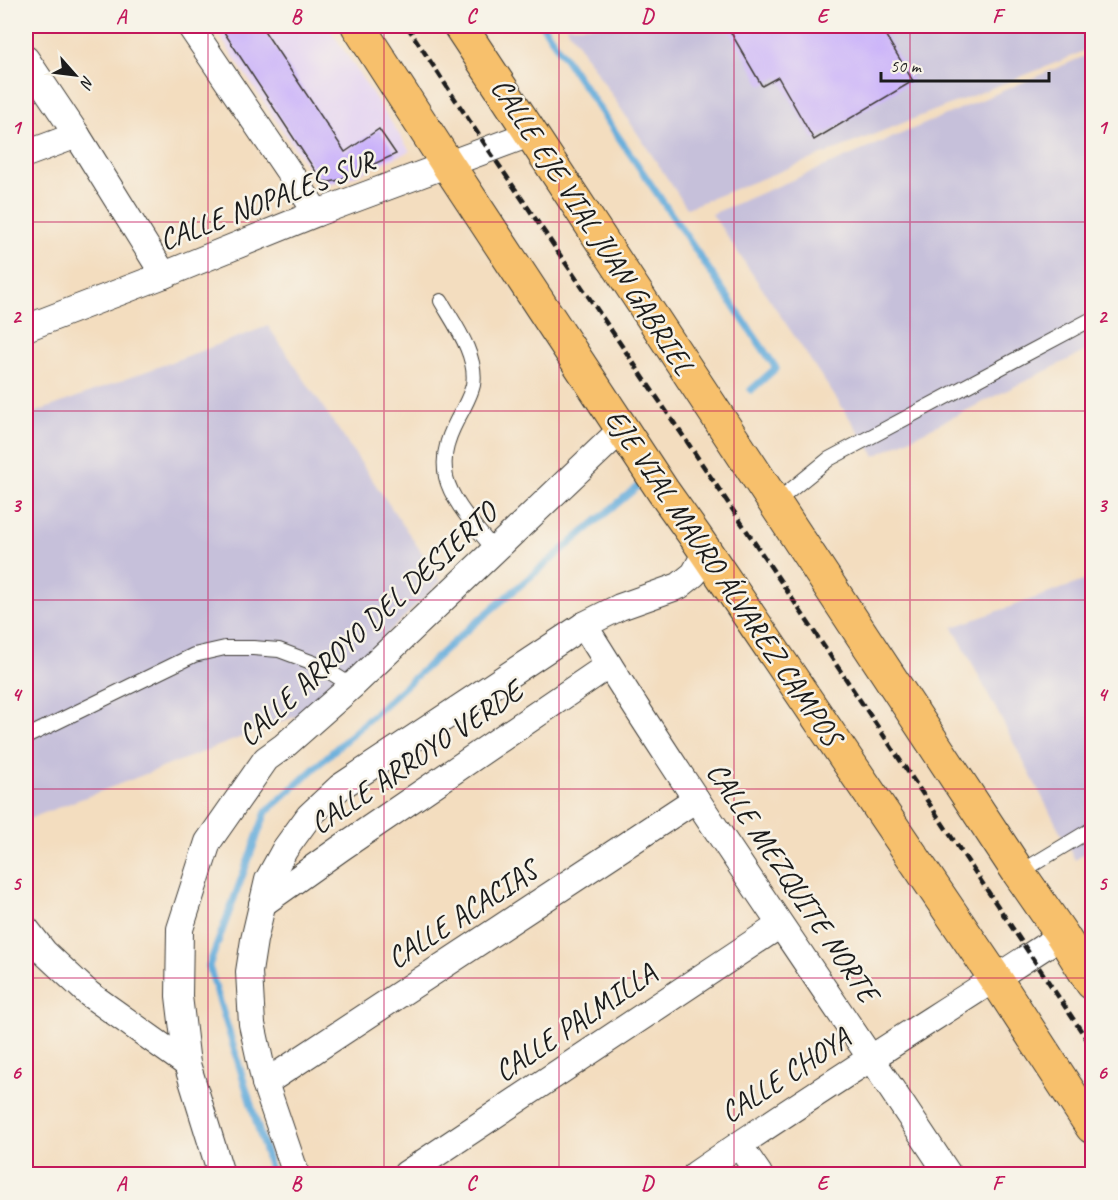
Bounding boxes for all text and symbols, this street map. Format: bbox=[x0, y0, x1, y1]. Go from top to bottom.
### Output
text: A bbox=[116, 4, 128, 29]
text: B bbox=[291, 4, 303, 29]
text: C bbox=[466, 4, 478, 29]
text: D bbox=[641, 4, 655, 29]
text: E bbox=[817, 4, 831, 29]
text: F bbox=[992, 4, 1006, 29]
north arrow bbox=[45, 45, 105, 105]
scale bar bbox=[881, 45, 1049, 83]
text: 50 m bbox=[890, 55, 923, 77]
street label: CALLE EJE VIAL JUAN GABRIEL bbox=[483, 70, 704, 383]
text: N bbox=[75, 73, 99, 93]
text: 1 bbox=[12, 115, 23, 140]
text: 1 bbox=[1098, 115, 1109, 140]
street label: CALLE NOPALES SUR bbox=[154, 141, 382, 259]
text: 2 bbox=[12, 304, 23, 329]
text: 2 bbox=[1098, 304, 1109, 329]
street label: EJE VIAL MAURO ÁLVAREZ CAMPOS bbox=[597, 401, 853, 755]
street label: CALLE ARROYO DEL DESIERTO bbox=[229, 492, 507, 754]
text: 3 bbox=[12, 493, 23, 518]
text: 3 bbox=[1098, 493, 1109, 518]
street label: CALLE ARROYO VERDE bbox=[302, 670, 533, 842]
text: 4 bbox=[12, 682, 24, 707]
text: 4 bbox=[1098, 682, 1110, 707]
street label: CALLE MEZQUITE NORTE bbox=[698, 754, 890, 1012]
street label: CALLE ACACIAS bbox=[380, 849, 548, 977]
text: 5 bbox=[12, 871, 23, 896]
text: 5 bbox=[1098, 871, 1109, 896]
street label: CALLE PALMILLA bbox=[487, 953, 664, 1090]
street label: CALLE CHOYA bbox=[713, 1018, 859, 1131]
text: 6 bbox=[11, 1060, 22, 1085]
text: 6 bbox=[1097, 1060, 1108, 1085]
text: A bbox=[116, 1171, 128, 1196]
text: B bbox=[291, 1171, 303, 1196]
text: C bbox=[466, 1171, 478, 1196]
text: D bbox=[641, 1171, 655, 1196]
text: E bbox=[817, 1171, 831, 1196]
text: F bbox=[992, 1171, 1006, 1196]

